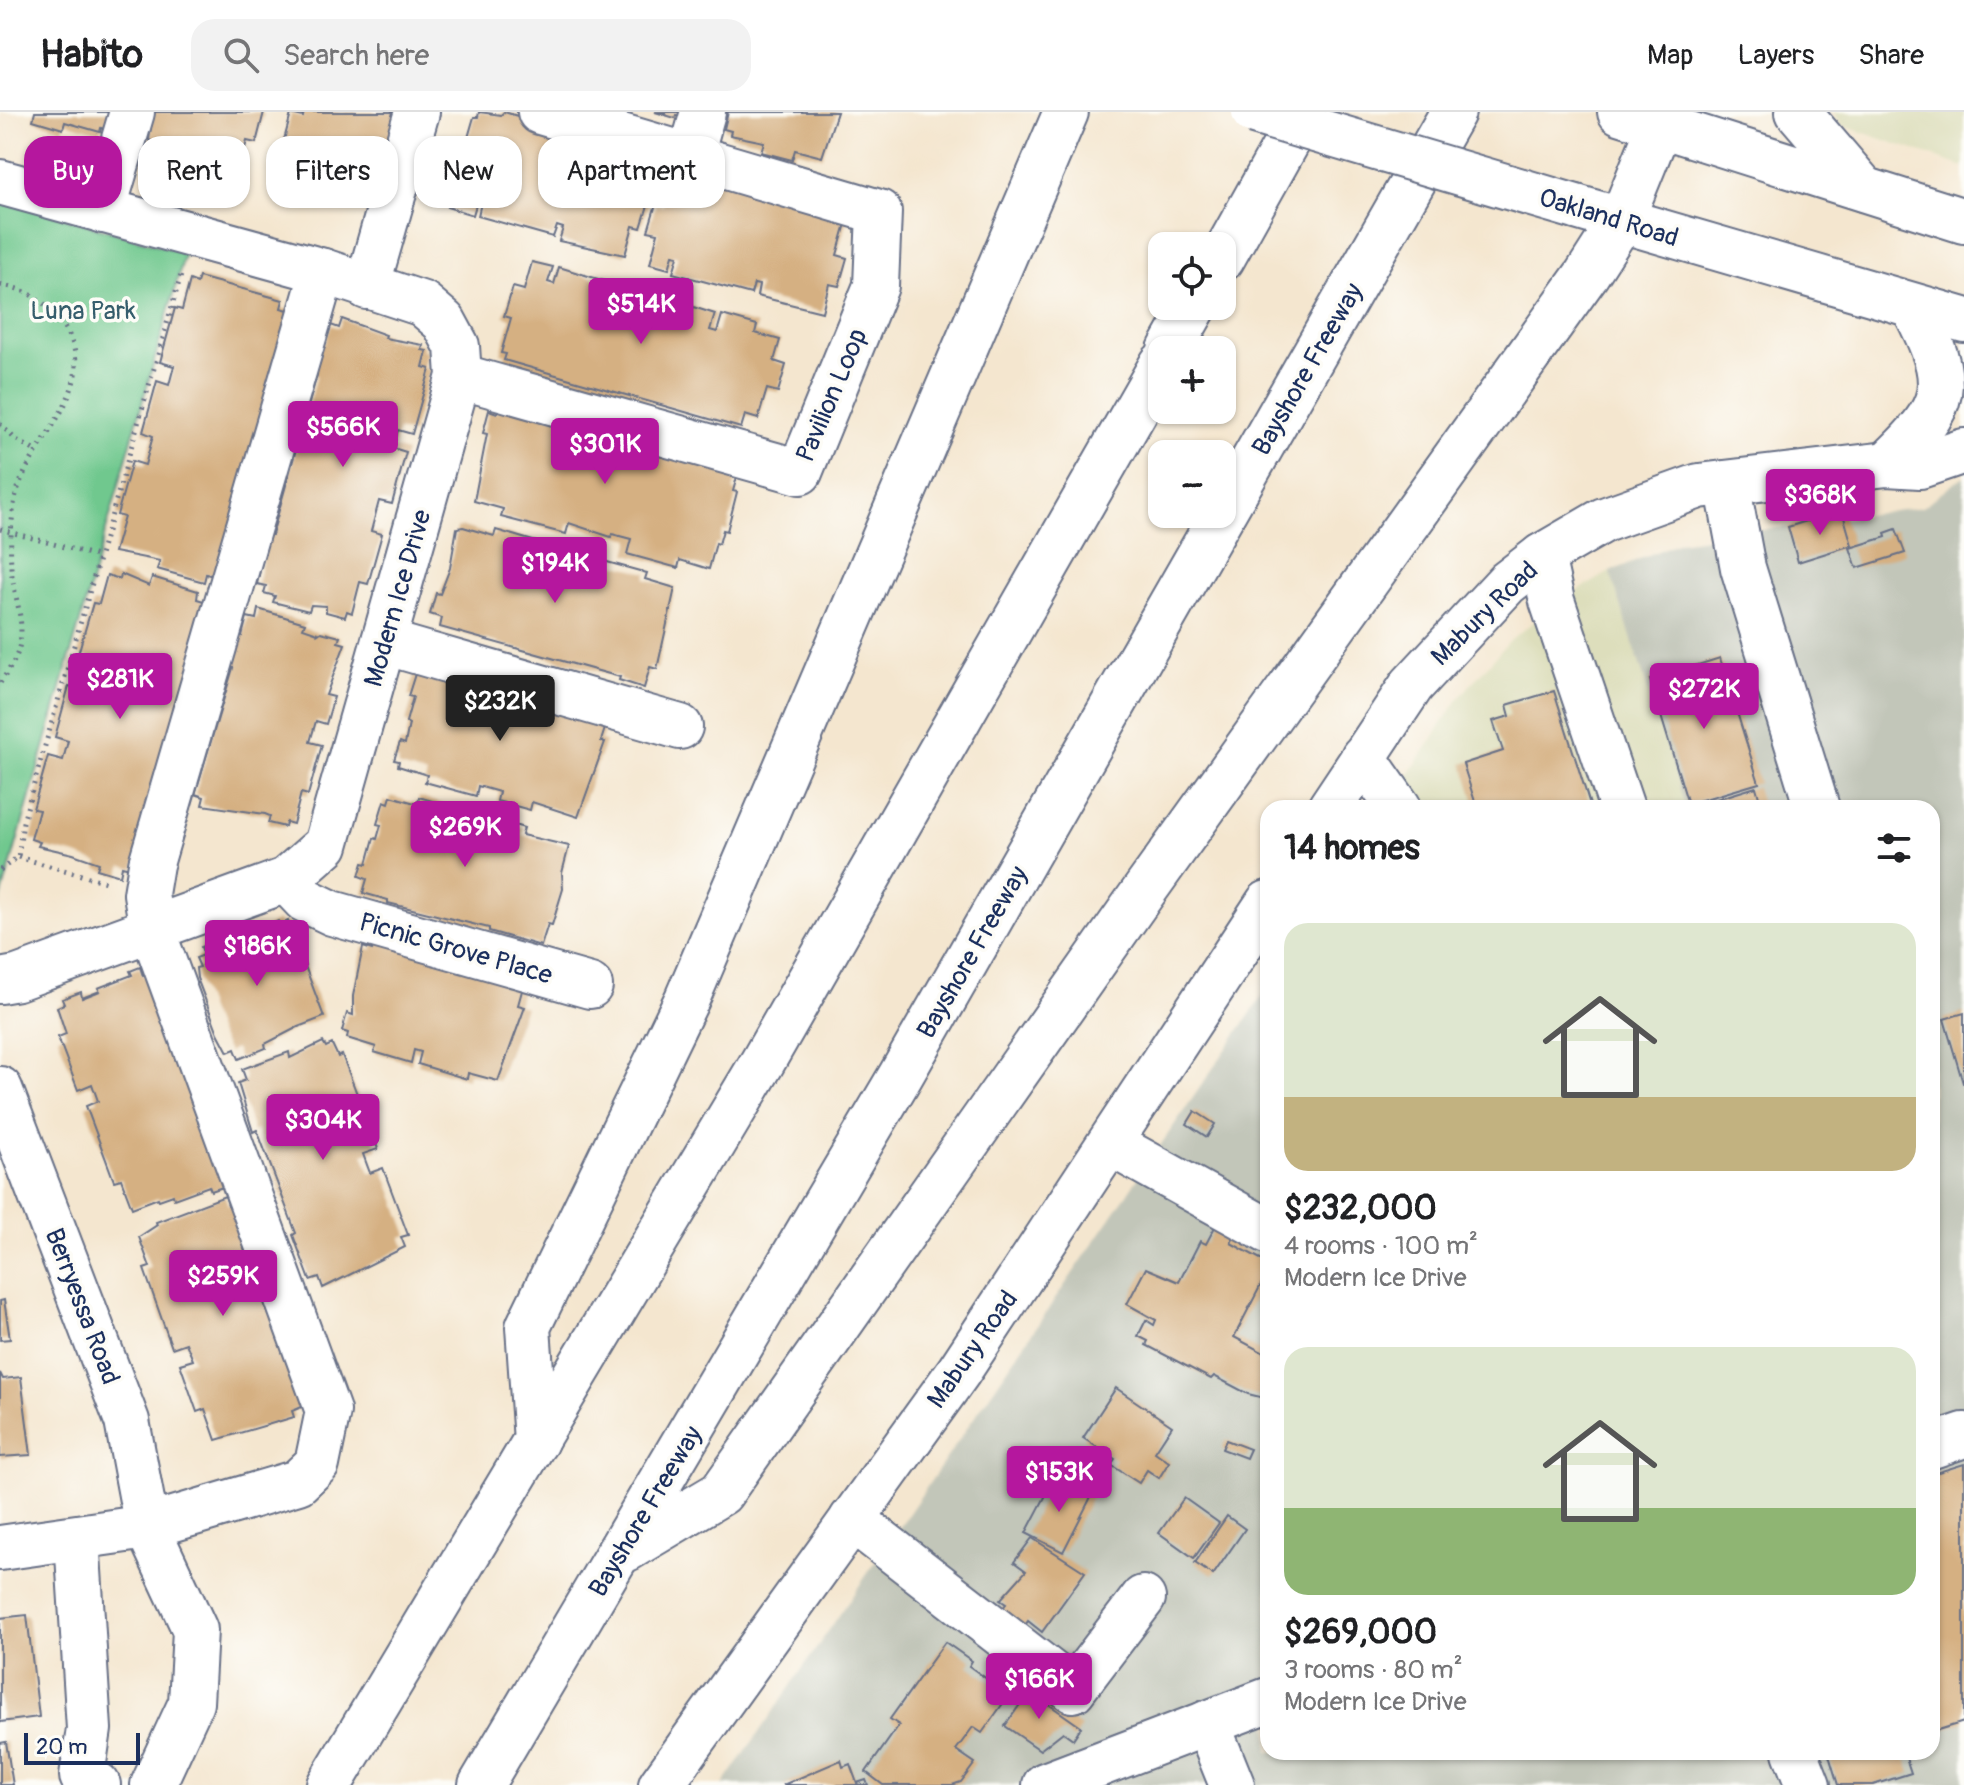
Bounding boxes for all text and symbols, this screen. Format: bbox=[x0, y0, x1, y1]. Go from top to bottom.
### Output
search box bbox=[191, 19, 751, 91]
text: Habito bbox=[40, 31, 143, 79]
icon: search bbox=[219, 33, 263, 77]
text: Search here bbox=[283, 37, 429, 74]
text: Map bbox=[1647, 38, 1693, 73]
text: Layers bbox=[1737, 38, 1814, 73]
text: Share bbox=[1858, 38, 1924, 73]
chip: Buy bbox=[24, 136, 122, 208]
chip: Rent bbox=[138, 136, 250, 208]
chip: Filters bbox=[266, 136, 398, 208]
chip: New bbox=[414, 136, 522, 208]
chip: Apartment bbox=[538, 136, 725, 208]
street label: Oakland Road bbox=[1535, 182, 1682, 254]
map controls bbox=[1148, 232, 1236, 528]
button: locate bbox=[1148, 232, 1236, 320]
pin: $514K bbox=[585, 278, 697, 346]
street label: Bayshore Freeway bbox=[1246, 278, 1370, 461]
text: $514K bbox=[606, 288, 676, 320]
park label: Luna Park bbox=[30, 295, 136, 327]
street label: Pavilion Loop bbox=[790, 324, 874, 467]
button: + bbox=[1148, 336, 1236, 424]
pin: $566K bbox=[287, 401, 399, 469]
text: $566K bbox=[306, 411, 380, 443]
pin: $301K bbox=[549, 418, 661, 486]
text: $301K bbox=[569, 428, 641, 460]
button: − bbox=[1148, 440, 1236, 528]
pin: $368K bbox=[1764, 469, 1876, 537]
text: $368K bbox=[1784, 479, 1856, 511]
street label: Modern Ice Drive bbox=[357, 506, 439, 690]
pin: $194K bbox=[499, 537, 611, 605]
text: $194K bbox=[521, 547, 589, 579]
street label: Mabury Road bbox=[1424, 555, 1545, 673]
pin: $281K bbox=[64, 653, 176, 721]
text: $281K bbox=[86, 663, 154, 695]
pin: $272K bbox=[1648, 663, 1760, 731]
text: $272K bbox=[1668, 673, 1740, 705]
pin: $232K bbox=[444, 675, 556, 743]
text: $232K bbox=[464, 685, 536, 717]
pin: $269K bbox=[409, 801, 521, 869]
text: $269K bbox=[429, 811, 501, 843]
icon: filters bbox=[1872, 826, 1916, 870]
text: 14 homes bbox=[1284, 827, 1420, 870]
street label: Bayshore Freeway bbox=[911, 861, 1035, 1044]
street label: Picnic Grove Place bbox=[356, 906, 556, 992]
pin: $186K bbox=[201, 920, 313, 988]
text: $186K bbox=[223, 930, 291, 962]
icon: home bbox=[1528, 975, 1672, 1119]
pin: $304K bbox=[267, 1094, 379, 1162]
text: $304K bbox=[284, 1104, 362, 1136]
text: $232,000 bbox=[1284, 1187, 1437, 1230]
street label: Berryessa Road bbox=[38, 1224, 126, 1389]
text: 4 rooms · 100 m² bbox=[1284, 1230, 1478, 1262]
pin: $259K bbox=[167, 1250, 279, 1318]
text: $259K bbox=[187, 1260, 259, 1292]
text: Modern Ice Drive bbox=[1284, 1262, 1467, 1294]
street label: Mabury Road bbox=[921, 1284, 1025, 1415]
icon: home bbox=[1528, 1399, 1672, 1543]
street label: Bayshore Freeway bbox=[582, 1420, 709, 1603]
pin: $153K bbox=[1003, 1446, 1115, 1514]
text: $153K bbox=[1025, 1456, 1093, 1488]
text: $269,000 bbox=[1284, 1611, 1437, 1654]
pin: $166K bbox=[983, 1653, 1095, 1721]
text: 3 rooms · 80 m² bbox=[1284, 1654, 1463, 1686]
text: $166K bbox=[1004, 1663, 1074, 1695]
text: Modern Ice Drive bbox=[1284, 1686, 1467, 1718]
scale bar bbox=[24, 1729, 140, 1765]
text: 20 m bbox=[36, 1733, 88, 1761]

